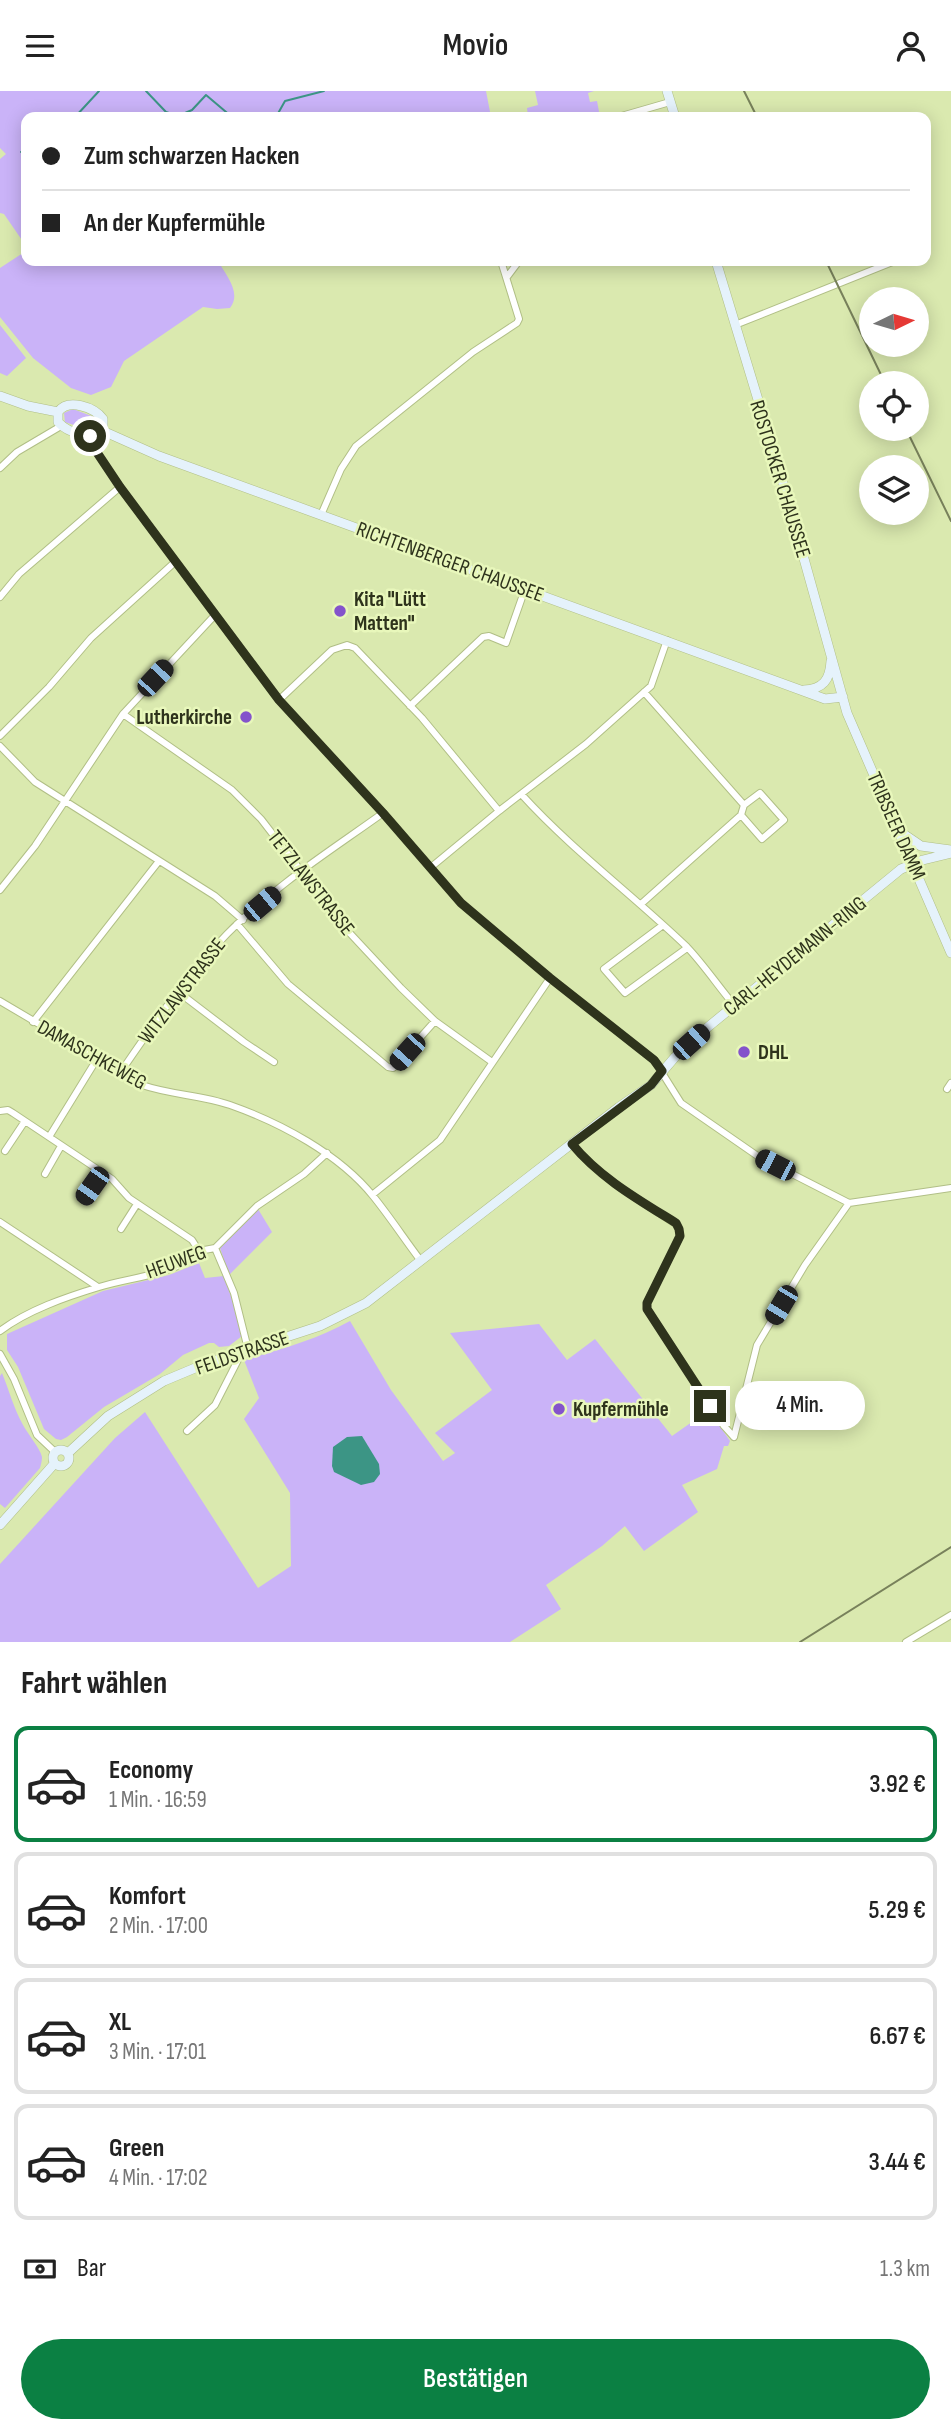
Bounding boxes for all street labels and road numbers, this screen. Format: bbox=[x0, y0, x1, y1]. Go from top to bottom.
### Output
street label: ROSTOCKER CHAUSSEE bbox=[744, 397, 816, 561]
street label: RICHTENBERGER CHAUSSEE bbox=[353, 516, 547, 608]
street label: TRIBSEER DAMM bbox=[861, 768, 931, 884]
street label: TETZLAWSTRASSE bbox=[262, 825, 360, 941]
street label: CARL-HEYDEMANN-RING bbox=[719, 891, 871, 1021]
street label: WITZLAWSTRASSE bbox=[133, 933, 231, 1049]
street label: DAMASCHKEWEG bbox=[33, 1015, 151, 1095]
street label: HEUWEG bbox=[142, 1240, 210, 1284]
street label: FELDSTRASSE bbox=[192, 1325, 292, 1381]

